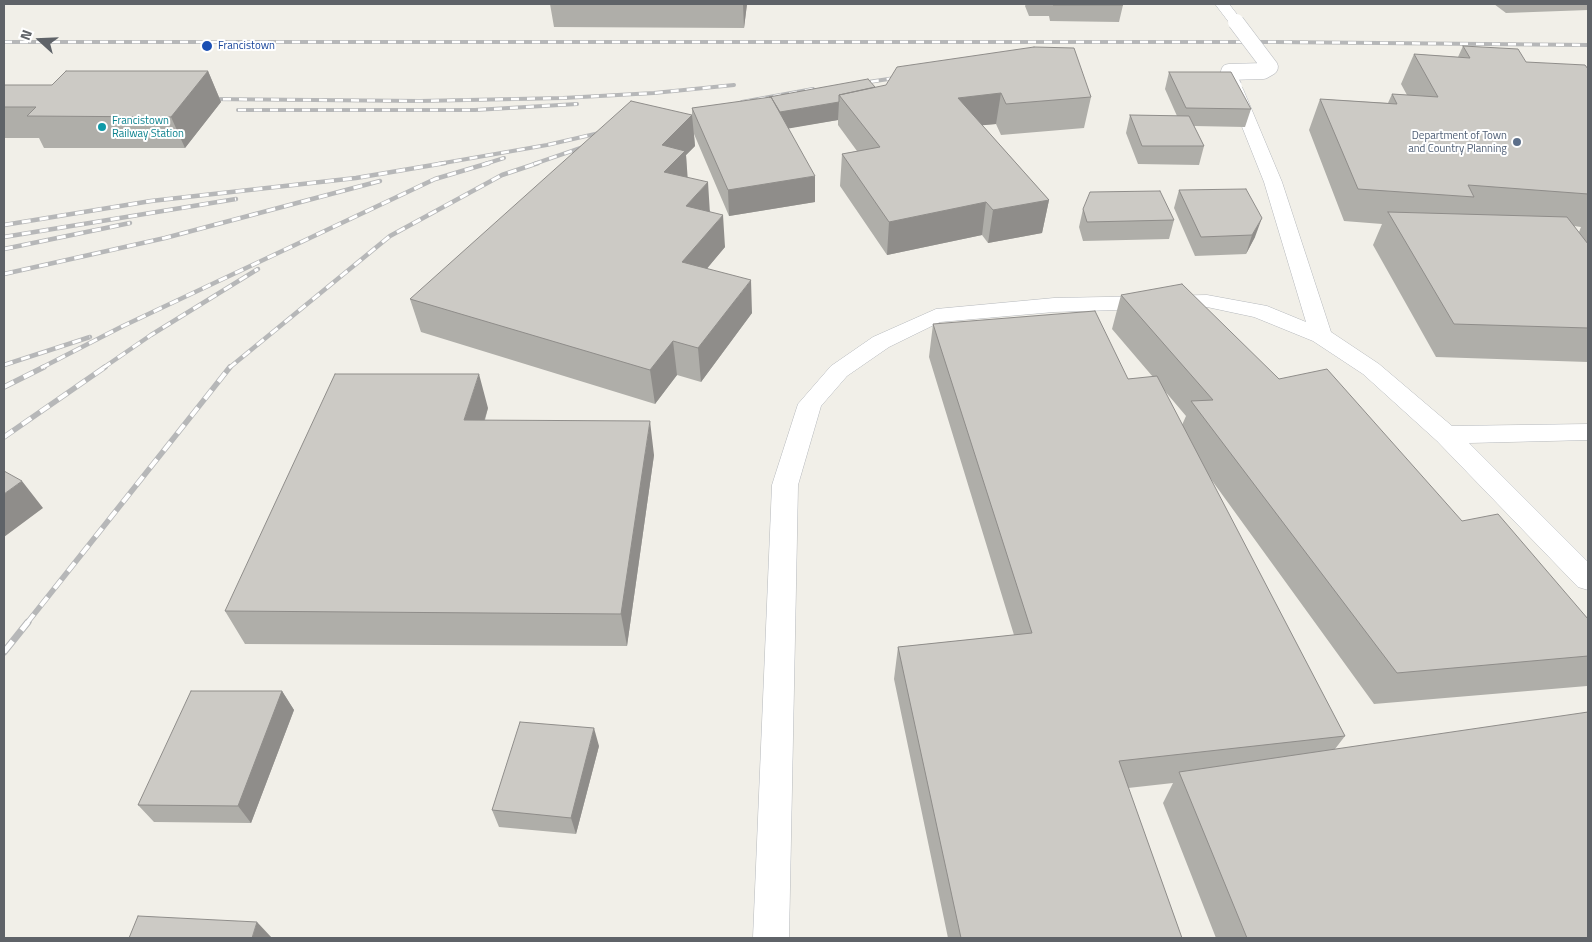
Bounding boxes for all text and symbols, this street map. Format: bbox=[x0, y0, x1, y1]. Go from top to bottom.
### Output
north arrow bbox=[15, 15, 65, 65]
text: N bbox=[14, 27, 37, 43]
marker: Francistown bbox=[200, 39, 214, 53]
place label: Francistown bbox=[218, 39, 275, 53]
place label: Francistown Railway Station bbox=[112, 114, 184, 140]
marker: Francistown Railway Station bbox=[96, 121, 108, 133]
place label: Department of Town and Country Planning bbox=[1408, 129, 1507, 155]
marker: Department of Town and Country Planning bbox=[1511, 136, 1523, 148]

